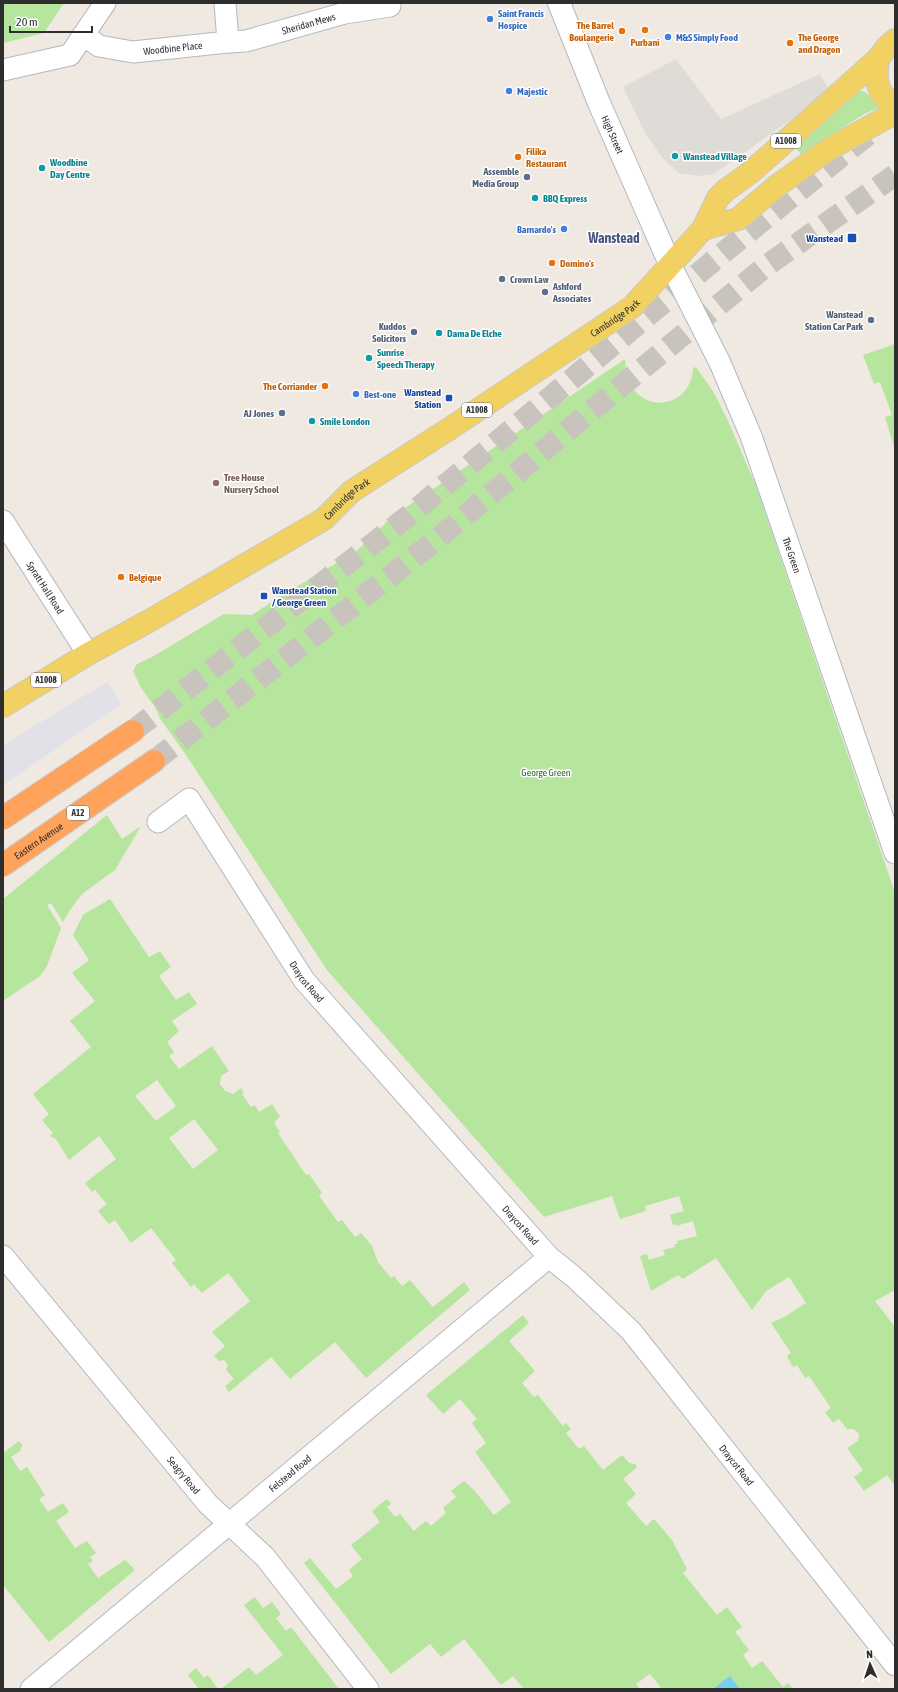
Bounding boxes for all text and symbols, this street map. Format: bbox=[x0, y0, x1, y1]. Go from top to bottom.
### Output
scale bar bbox=[10, 8, 92, 34]
place label: Saint Francis Hospice bbox=[498, 8, 544, 31]
street label: Sheridan Mews bbox=[280, 10, 337, 36]
marker: Saint Francis Hospice bbox=[485, 14, 495, 24]
text: 20 m bbox=[16, 15, 38, 29]
place label: The Barrel Boulangerie bbox=[569, 20, 614, 43]
marker: Purbani bbox=[640, 25, 650, 35]
marker: The Barrel Boulangerie bbox=[617, 26, 627, 36]
marker: M&S Simply Food bbox=[663, 32, 673, 42]
place label: M&S Simply Food bbox=[676, 32, 738, 43]
place label: The George and Dragon bbox=[798, 32, 840, 55]
place label: Purbani bbox=[630, 37, 660, 48]
marker: The George and Dragon bbox=[785, 38, 795, 48]
street label: Woodbine Place bbox=[143, 39, 203, 56]
marker: Majestic bbox=[504, 86, 514, 96]
place label: Majestic bbox=[517, 86, 548, 97]
street label: High Street bbox=[600, 114, 626, 155]
road number: A1008 bbox=[771, 134, 801, 148]
place label: Filika Restaurant bbox=[526, 146, 567, 169]
marker: Wanstead Village bbox=[670, 151, 680, 161]
place label: Wanstead Village bbox=[682, 151, 747, 162]
marker: Filika Restaurant bbox=[513, 152, 523, 162]
place label: Woodbine Day Centre bbox=[49, 157, 90, 180]
marker: Woodbine Day Centre bbox=[37, 163, 47, 173]
place label: Assemble Media Group bbox=[472, 166, 519, 189]
marker: Assemble Media Group bbox=[522, 172, 532, 182]
marker: BBQ Express bbox=[530, 193, 540, 203]
place label: BBQ Express bbox=[543, 193, 588, 204]
place label: Barnardo's bbox=[517, 224, 556, 235]
marker: Barnardo's bbox=[559, 224, 569, 234]
district label: Wanstead bbox=[587, 230, 640, 246]
marker: Wanstead bbox=[846, 232, 858, 244]
place label: Wanstead bbox=[805, 233, 843, 244]
marker: Domino's bbox=[547, 258, 557, 268]
place label: Domino's bbox=[560, 258, 595, 269]
marker: Crown Law bbox=[497, 274, 507, 284]
place label: Crown Law bbox=[510, 274, 549, 285]
place label: Ashford Associates bbox=[552, 281, 592, 304]
marker: Ashford Associates bbox=[540, 287, 550, 297]
street label: Cambridge Park bbox=[588, 296, 642, 339]
place label: Wanstead Station Car Park bbox=[805, 309, 864, 332]
marker: Wanstead Station Car Park bbox=[866, 315, 876, 325]
place label: Kuddos Solicitors bbox=[372, 321, 406, 344]
marker: Kuddos Solicitors bbox=[409, 327, 419, 337]
marker: Dama De Elche bbox=[434, 328, 444, 338]
place label: Dama De Elche bbox=[447, 328, 502, 339]
place label: Sunrise Speech Therapy bbox=[377, 347, 435, 370]
marker: Sunrise Speech Therapy bbox=[364, 353, 374, 363]
place label: The Corriander bbox=[263, 381, 318, 392]
marker: The Corriander bbox=[320, 381, 330, 391]
place label: Wanstead Station bbox=[403, 387, 441, 410]
marker: Best-one bbox=[351, 389, 361, 399]
place label: Best-one bbox=[364, 389, 397, 400]
marker: Wanstead Station bbox=[444, 393, 454, 403]
road number: A1008 bbox=[462, 403, 492, 417]
place label: AJ Jones bbox=[243, 408, 274, 419]
marker: AJ Jones bbox=[277, 408, 287, 418]
marker: Smile London bbox=[307, 416, 317, 426]
place label: Smile London bbox=[320, 416, 370, 427]
place label: Tree House Nursery School bbox=[224, 472, 279, 495]
street label: Cambridge Park bbox=[321, 475, 372, 522]
marker: Tree House Nursery School bbox=[211, 478, 221, 488]
street label: The Green bbox=[781, 536, 803, 574]
street label: Spratt Hall Road bbox=[25, 559, 66, 616]
marker: Belgique bbox=[116, 572, 126, 582]
place label: Belgique bbox=[129, 572, 162, 583]
place label: Wanstead Station / George Green bbox=[271, 585, 337, 608]
marker: Wanstead Station / George Green bbox=[259, 591, 269, 601]
road number: A1008 bbox=[31, 673, 61, 687]
park label: George Green bbox=[521, 767, 571, 778]
road number: A12 bbox=[67, 806, 89, 820]
street label: Eastern Avenue bbox=[12, 820, 65, 861]
street label: Draycot Road bbox=[288, 959, 326, 1004]
street label: Draycot Road bbox=[500, 1203, 541, 1247]
street label: Draycot Road bbox=[717, 1442, 756, 1488]
street label: Felstead Road bbox=[266, 1452, 313, 1494]
street label: Seagry Road bbox=[165, 1454, 203, 1496]
north arrow bbox=[850, 1644, 890, 1684]
text: N bbox=[866, 1648, 873, 1660]

